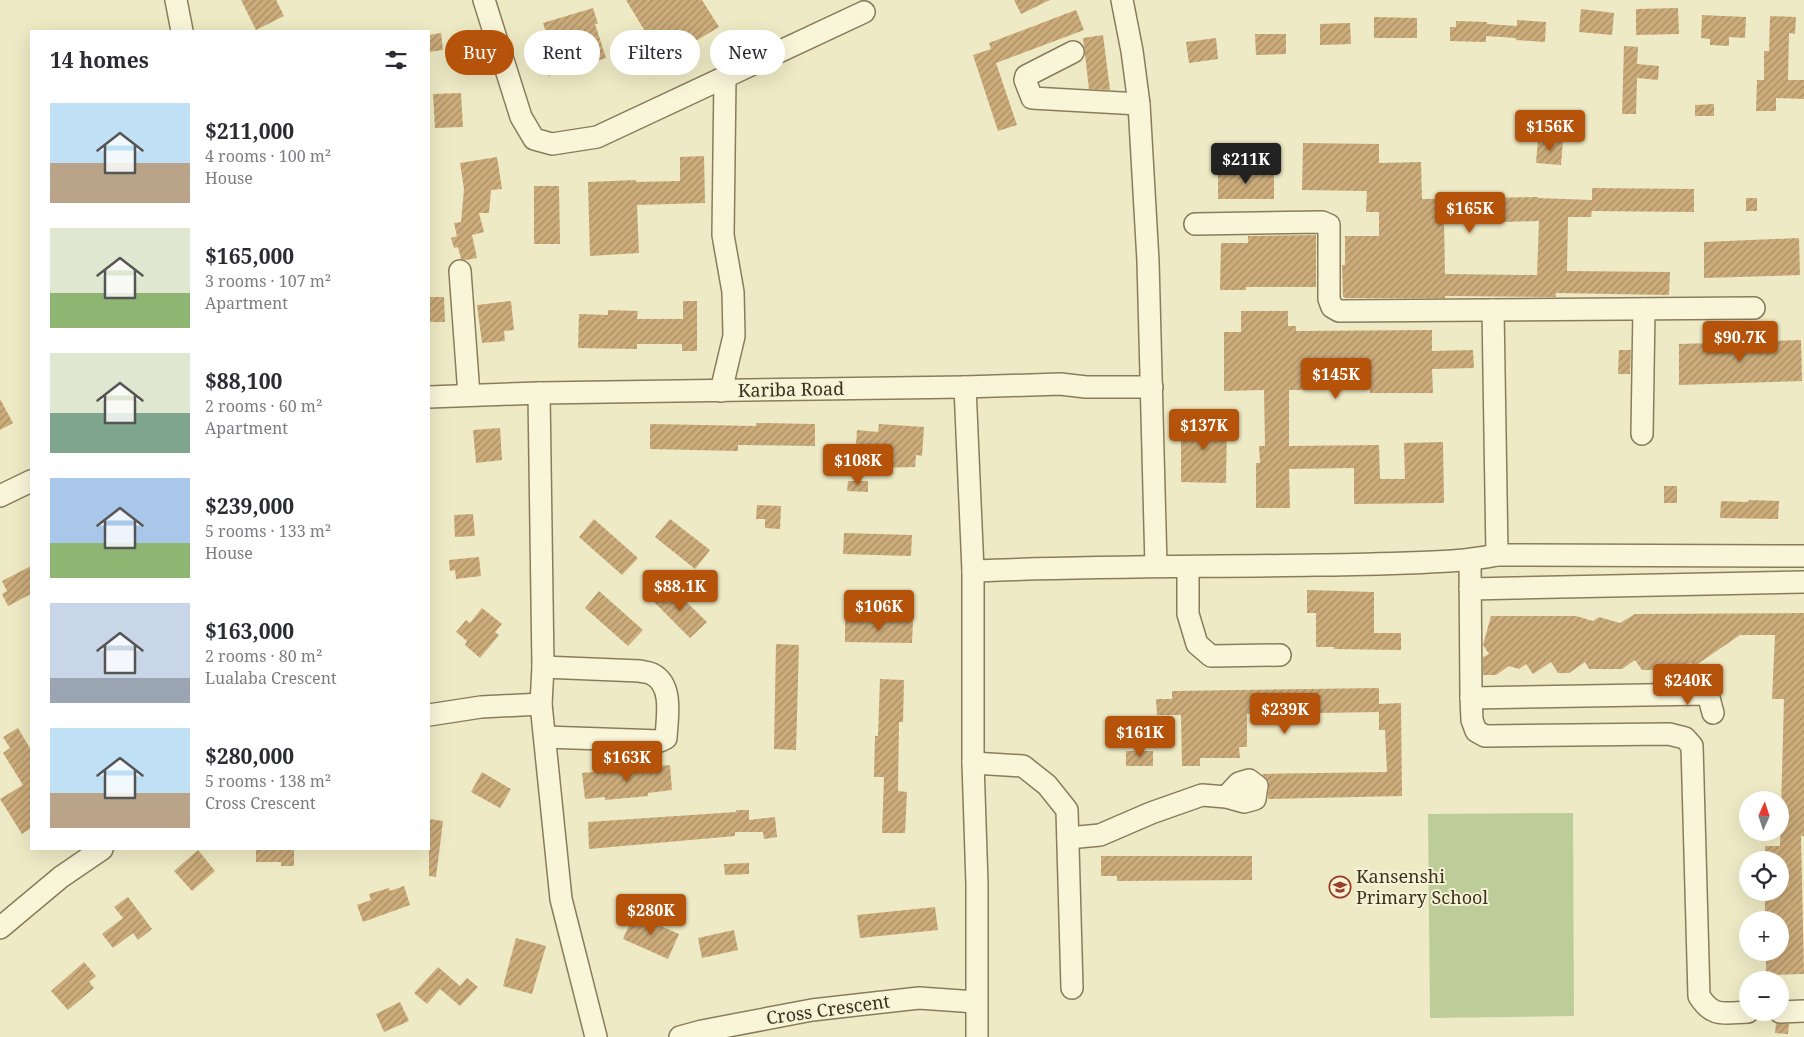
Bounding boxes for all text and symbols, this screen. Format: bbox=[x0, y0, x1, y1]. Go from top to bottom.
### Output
chip: Buy bbox=[445, 30, 514, 75]
chip: Rent bbox=[524, 30, 600, 75]
chip: Filters bbox=[610, 30, 700, 75]
chip: New bbox=[710, 30, 785, 75]
text: 14 homes bbox=[50, 46, 149, 74]
icon: filters bbox=[382, 46, 410, 74]
pin: $156K bbox=[1515, 110, 1585, 152]
text: $156K bbox=[1526, 115, 1574, 137]
text: $211,000 bbox=[205, 117, 294, 145]
icon: home bbox=[90, 123, 150, 183]
pin: $211K bbox=[1211, 142, 1281, 185]
text: 4 rooms · 100 m² bbox=[205, 145, 331, 167]
text: $211K bbox=[1222, 148, 1270, 170]
text: House bbox=[205, 167, 253, 189]
pin: $165K bbox=[1435, 192, 1505, 234]
text: $165K bbox=[1446, 197, 1494, 219]
text: $165,000 bbox=[205, 242, 294, 270]
icon: home bbox=[90, 248, 150, 308]
text: 3 rooms · 107 m² bbox=[205, 270, 331, 292]
text: Apartment bbox=[205, 292, 288, 314]
pin: $90.7K bbox=[1699, 320, 1781, 363]
text: $90.7K bbox=[1714, 326, 1766, 348]
pin: $145K bbox=[1301, 358, 1371, 400]
text: $145K bbox=[1312, 363, 1360, 385]
text: $88,100 bbox=[205, 367, 282, 395]
icon: home bbox=[90, 373, 150, 433]
street label: Kariba Road bbox=[738, 376, 844, 402]
text: 2 rooms · 60 m² bbox=[205, 395, 322, 417]
pin: $137K bbox=[1169, 408, 1239, 451]
text: $137K bbox=[1180, 414, 1228, 436]
text: Apartment bbox=[205, 417, 288, 439]
pin: $108K bbox=[823, 444, 893, 486]
text: $108K bbox=[834, 449, 882, 471]
text: $239,000 bbox=[205, 492, 294, 520]
icon: home bbox=[90, 498, 150, 558]
text: 5 rooms · 133 m² bbox=[205, 520, 331, 542]
text: House bbox=[205, 542, 253, 564]
pin: $88.1K bbox=[639, 570, 721, 612]
text: $88.1K bbox=[654, 575, 706, 597]
pin: $106K bbox=[844, 590, 914, 632]
text: $106K bbox=[855, 595, 903, 617]
text: $163,000 bbox=[205, 617, 294, 645]
icon: home bbox=[90, 623, 150, 683]
text: 2 rooms · 80 m² bbox=[205, 645, 322, 667]
pin: $240K bbox=[1653, 664, 1723, 706]
text: Lualaba Crescent bbox=[205, 667, 337, 689]
text: $240K bbox=[1664, 669, 1712, 691]
pin: $239K bbox=[1250, 692, 1320, 735]
text: $239K bbox=[1261, 698, 1309, 720]
pin: $161K bbox=[1105, 716, 1175, 758]
text: $161K bbox=[1116, 721, 1164, 743]
pin: $163K bbox=[592, 740, 662, 783]
text: $280,000 bbox=[205, 742, 294, 770]
text: $163K bbox=[603, 746, 651, 768]
icon: home bbox=[90, 748, 150, 808]
text: 5 rooms · 138 m² bbox=[205, 770, 331, 792]
north arrow bbox=[1739, 791, 1789, 841]
map controls bbox=[1739, 791, 1789, 1021]
text: Cross Crescent bbox=[205, 792, 316, 814]
button: locate bbox=[1739, 851, 1789, 901]
place label: Kansenshi Primary School bbox=[1356, 864, 1488, 909]
school or university icon: Kansenshi Primary School bbox=[1328, 875, 1352, 899]
pin: $280K bbox=[616, 894, 686, 936]
text: $280K bbox=[627, 899, 675, 921]
button: + bbox=[1739, 911, 1789, 961]
button: − bbox=[1739, 971, 1789, 1021]
street label: Cross Crescent bbox=[765, 988, 891, 1030]

